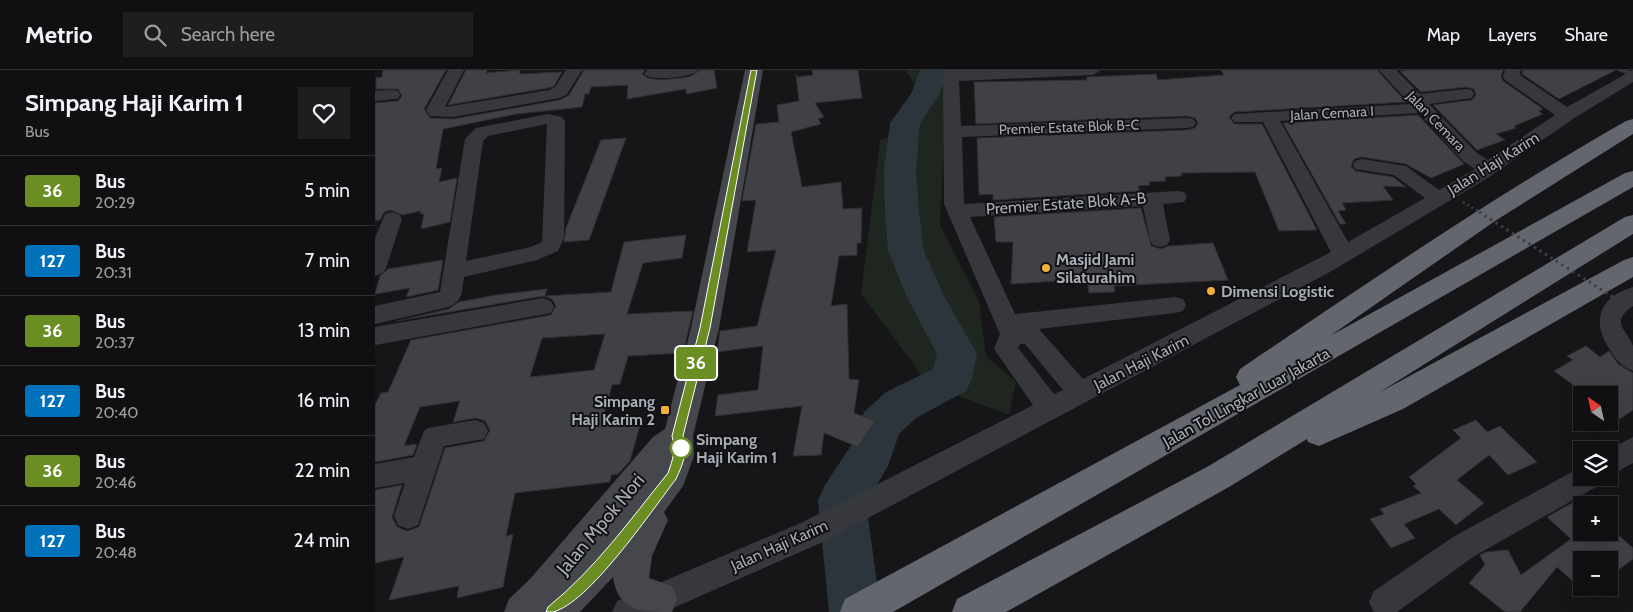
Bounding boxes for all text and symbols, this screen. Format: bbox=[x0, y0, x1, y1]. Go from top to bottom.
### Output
search box bbox=[123, 12, 473, 57]
text: Metrio bbox=[25, 20, 93, 49]
icon: search bbox=[141, 21, 169, 49]
text: Search here bbox=[181, 23, 275, 46]
text: Map bbox=[1427, 24, 1460, 46]
text: Layers bbox=[1488, 24, 1537, 46]
text: Share bbox=[1565, 24, 1608, 46]
street label: Jalan Cemara bbox=[1402, 86, 1469, 155]
button: heart bbox=[298, 87, 350, 139]
text: Simpang Haji Karim 1 bbox=[25, 88, 244, 117]
street label: Jalan Cemara I bbox=[1289, 102, 1374, 124]
street label: Premier Estate Blok B-C bbox=[998, 116, 1140, 138]
text: Bus bbox=[25, 122, 49, 141]
street label: Jalan Haji Karim bbox=[1443, 128, 1542, 200]
text: Bus bbox=[95, 170, 125, 193]
text: 5 min bbox=[304, 179, 350, 202]
text: 36 bbox=[43, 180, 62, 202]
street label: Premier Estate Blok A-B bbox=[985, 188, 1147, 219]
text: 20:29 bbox=[95, 193, 135, 212]
text: Bus bbox=[95, 240, 125, 263]
text: 7 min bbox=[305, 249, 350, 272]
text: 127 bbox=[40, 250, 65, 272]
place label: Masjid Jami Silaturahim bbox=[1056, 250, 1135, 287]
marker: Masjid Jami Silaturahim bbox=[1040, 262, 1052, 274]
text: 20:31 bbox=[95, 263, 132, 282]
place label: Dimensi Logistic bbox=[1221, 282, 1334, 301]
marker: Dimensi Logistic bbox=[1205, 285, 1217, 297]
text: Bus bbox=[95, 310, 125, 333]
text: 13 min bbox=[298, 319, 350, 342]
text: 36 bbox=[43, 320, 62, 342]
street label: Jalan Haji Karim bbox=[1090, 330, 1192, 395]
text: 20:37 bbox=[95, 333, 135, 352]
street label: Jalan Tol Lingkar Luar Jakarta bbox=[1159, 343, 1333, 452]
line badge: 36 bbox=[673, 347, 719, 379]
text: 36 bbox=[686, 352, 706, 374]
text: Bus bbox=[95, 380, 125, 403]
north arrow bbox=[1573, 386, 1617, 431]
map controls bbox=[1573, 386, 1618, 596]
text: 16 min bbox=[297, 389, 350, 412]
text: 127 bbox=[40, 390, 65, 412]
place label: Simpang Haji Karim 2 bbox=[571, 392, 655, 429]
text: 20:40 bbox=[95, 403, 138, 422]
marker: Simpang Haji Karim 2 bbox=[659, 404, 671, 416]
place label: Simpang Haji Karim 1 bbox=[696, 430, 777, 467]
marker: Simpang Haji Karim 1 bbox=[670, 437, 692, 459]
button: layers bbox=[1573, 441, 1618, 486]
text: Bus bbox=[95, 450, 125, 473]
text: 22 min bbox=[295, 459, 350, 482]
text: 36 bbox=[43, 460, 62, 482]
street label: Jalan Mpok Nori bbox=[551, 469, 649, 580]
text: 20:46 bbox=[95, 473, 136, 492]
button: + bbox=[1573, 496, 1618, 541]
street label: Jalan Haji Karim bbox=[727, 516, 831, 576]
text: Bus bbox=[95, 520, 125, 543]
text: 24 min bbox=[293, 529, 350, 552]
text: 127 bbox=[40, 530, 65, 552]
text: 20:48 bbox=[95, 543, 137, 562]
button: − bbox=[1573, 551, 1618, 596]

